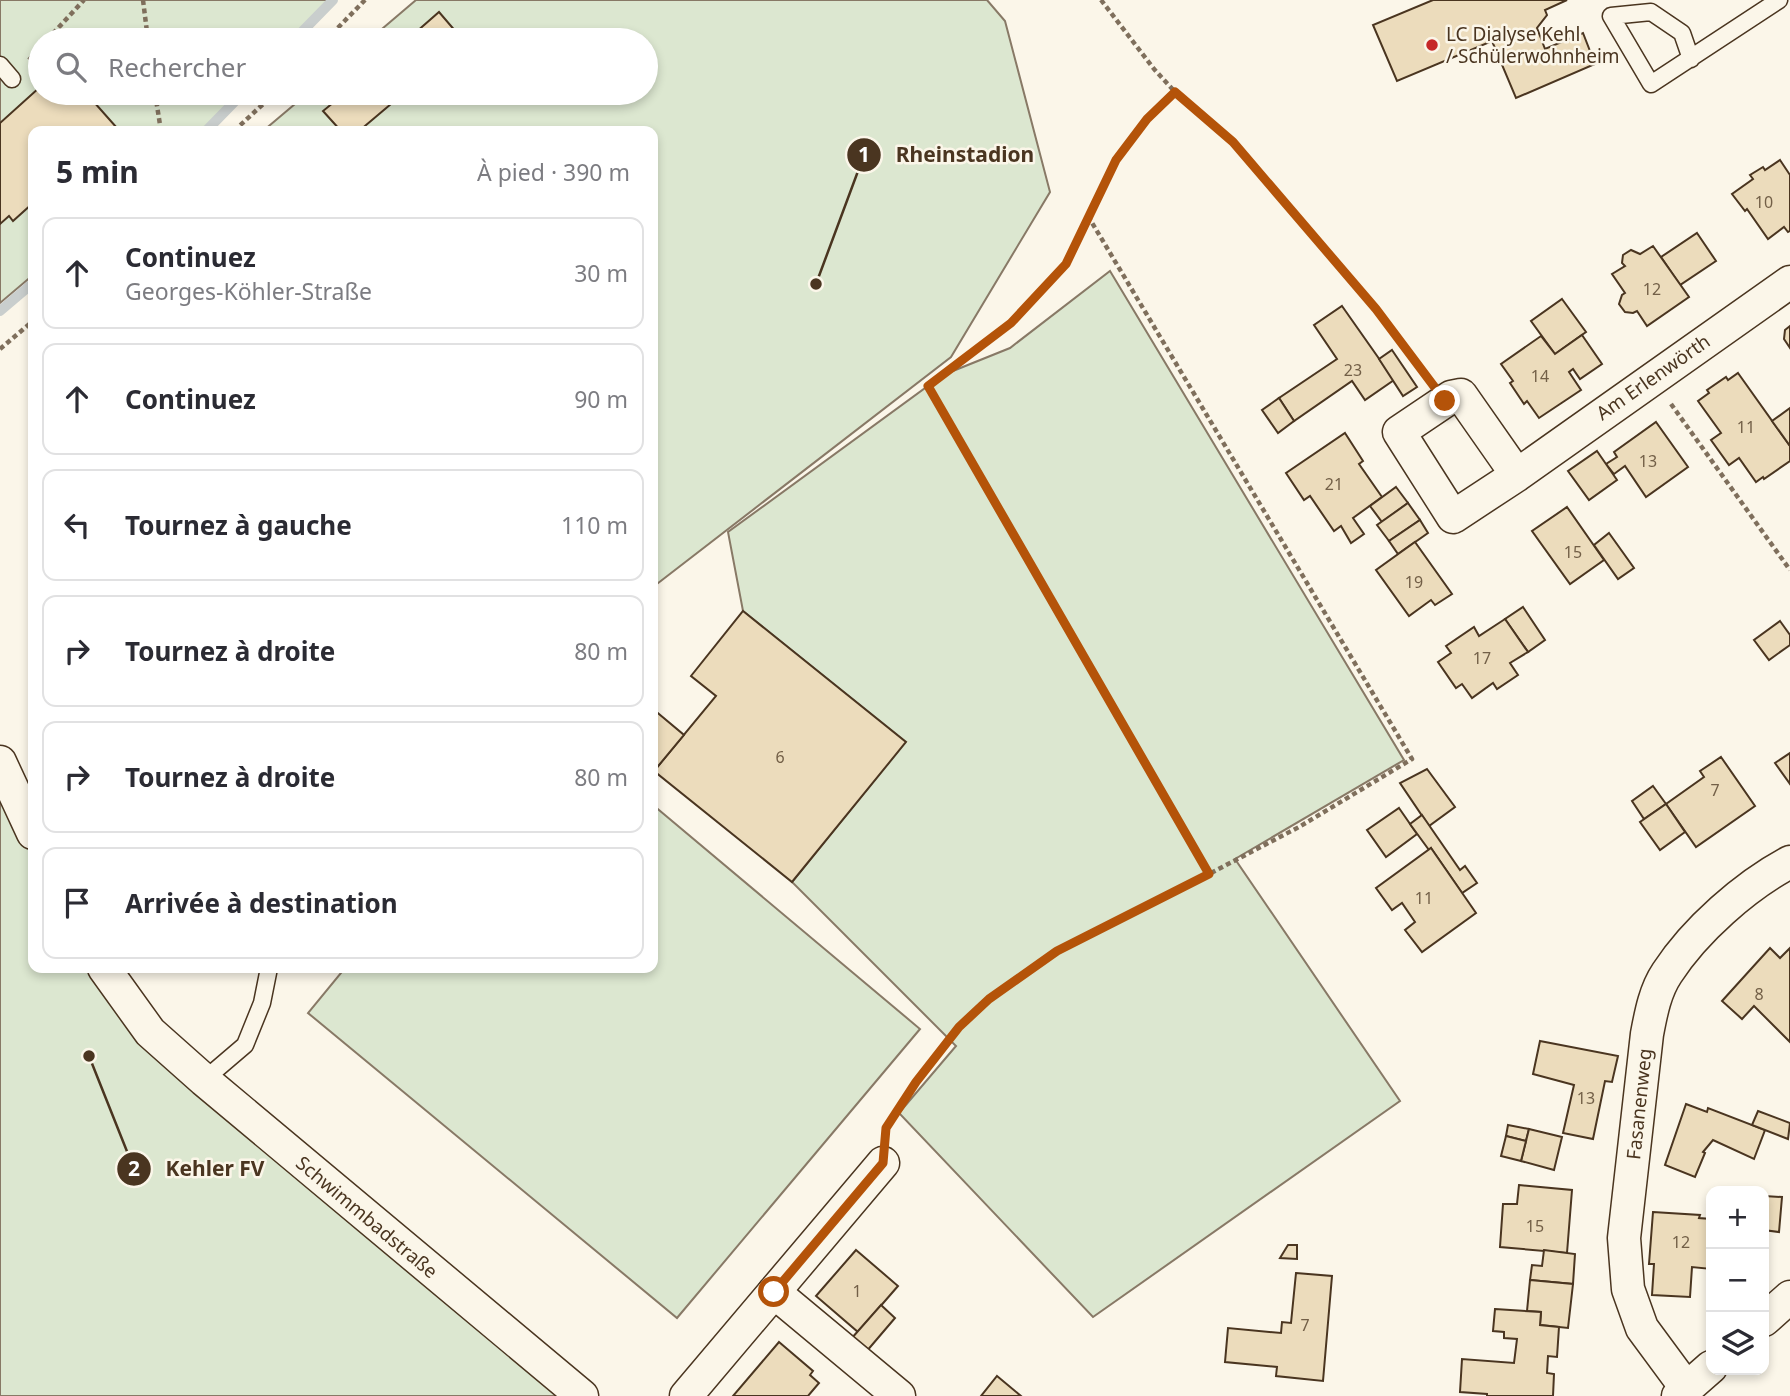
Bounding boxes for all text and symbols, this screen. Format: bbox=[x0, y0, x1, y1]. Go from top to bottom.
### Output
place label: LC Dialyse Kehl / Schülerwohnheim bbox=[1446, 21, 1620, 69]
search box bbox=[28, 28, 658, 105]
marker: LC Dialyse Kehl / Schülerwohnheim bbox=[1424, 37, 1440, 53]
icon: search bbox=[52, 48, 90, 86]
text: Rechercher bbox=[108, 49, 246, 85]
callout: Rheinstadion bbox=[847, 134, 1048, 176]
text: 1 bbox=[858, 140, 870, 168]
text: Rheinstadion bbox=[896, 140, 1034, 168]
text: 5 min bbox=[56, 151, 139, 192]
text: À pied · 390 m bbox=[477, 156, 630, 188]
house number: 10 bbox=[1755, 191, 1773, 213]
text: Continuez bbox=[125, 239, 256, 275]
icon: ahead bbox=[58, 254, 96, 292]
text: 30 m bbox=[574, 257, 628, 289]
text: Georges-Köhler-Straße bbox=[125, 275, 372, 307]
house number: 12 bbox=[1643, 278, 1661, 300]
street label: Am Erlenwörth bbox=[1591, 328, 1715, 426]
house number: 23 bbox=[1344, 359, 1362, 381]
house number: 14 bbox=[1531, 365, 1549, 387]
icon: ahead bbox=[58, 380, 96, 418]
text: Continuez bbox=[125, 381, 256, 417]
text: 90 m bbox=[574, 383, 628, 415]
route end bbox=[1429, 385, 1460, 416]
house number: 11 bbox=[1737, 416, 1755, 438]
house number: 13 bbox=[1639, 450, 1657, 472]
house number: 21 bbox=[1325, 473, 1343, 495]
icon: left bbox=[58, 506, 96, 544]
text: Tournez à gauche bbox=[125, 507, 352, 543]
text: 110 m bbox=[561, 509, 628, 541]
house number: 15 bbox=[1564, 541, 1582, 563]
house number: 19 bbox=[1405, 571, 1423, 593]
icon: right bbox=[58, 632, 96, 670]
text: Tournez à droite bbox=[125, 633, 335, 669]
text: 80 m bbox=[574, 635, 628, 667]
house number: 17 bbox=[1473, 647, 1491, 669]
house number: 6 bbox=[775, 746, 785, 768]
icon: right bbox=[58, 758, 96, 796]
text: Tournez à droite bbox=[125, 759, 335, 795]
text: 80 m bbox=[574, 761, 628, 793]
house number: 7 bbox=[1710, 779, 1720, 801]
icon: arrive bbox=[58, 884, 96, 922]
text: Arrivée à destination bbox=[125, 885, 398, 921]
house number: 11 bbox=[1415, 887, 1433, 909]
house number: 8 bbox=[1754, 983, 1764, 1005]
street label: Fasanenweg bbox=[1620, 1047, 1658, 1161]
house number: 13 bbox=[1577, 1087, 1595, 1109]
callout: Kehler FV bbox=[117, 1148, 279, 1190]
street label: Schwimmbadstraße bbox=[291, 1150, 443, 1284]
text: 2 bbox=[128, 1154, 140, 1182]
text: Kehler FV bbox=[166, 1154, 265, 1182]
map controls bbox=[1706, 1186, 1769, 1375]
button: + bbox=[1706, 1186, 1769, 1249]
house number: 15 bbox=[1526, 1215, 1544, 1237]
house number: 12 bbox=[1672, 1231, 1690, 1253]
button: − bbox=[1706, 1249, 1769, 1312]
route start bbox=[758, 1276, 789, 1307]
house number: 1 bbox=[852, 1280, 862, 1302]
button: layers bbox=[1706, 1312, 1769, 1375]
house number: 7 bbox=[1300, 1314, 1310, 1336]

